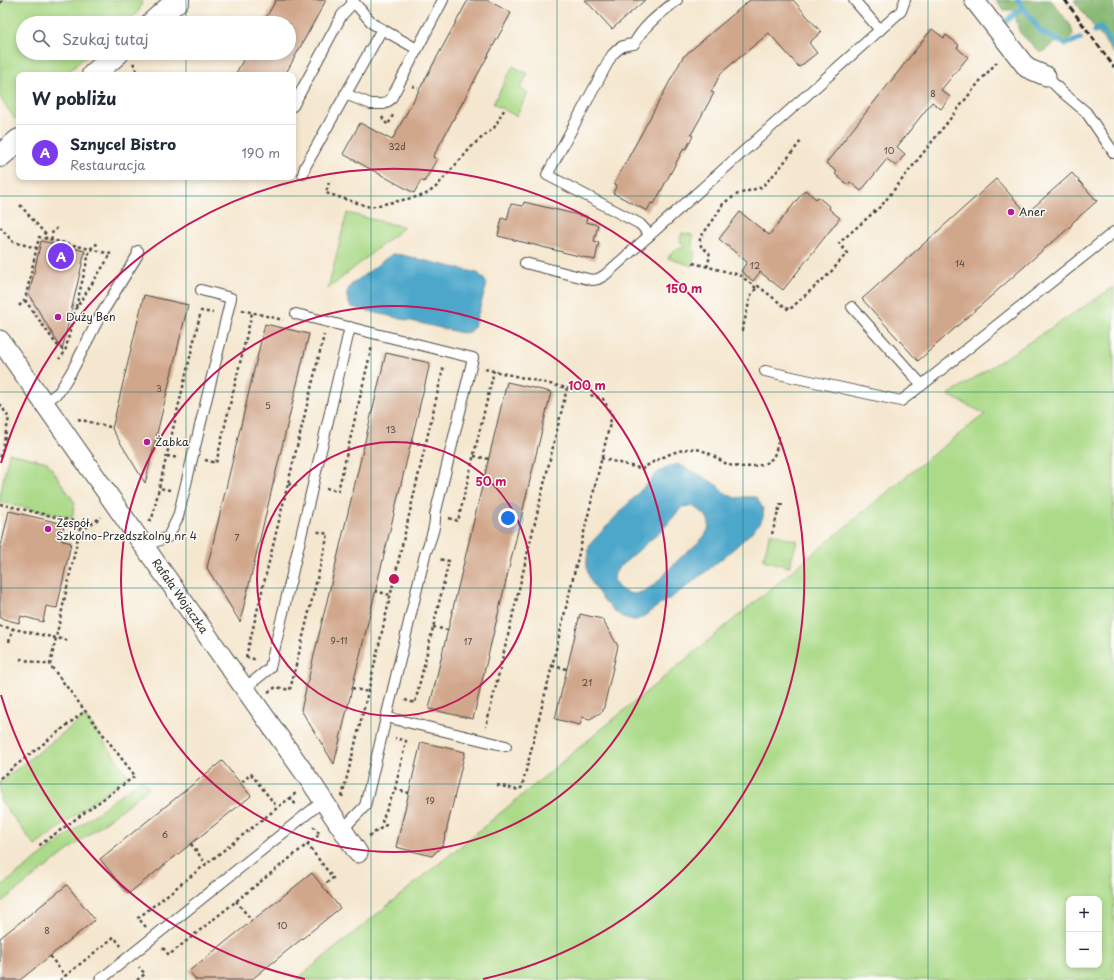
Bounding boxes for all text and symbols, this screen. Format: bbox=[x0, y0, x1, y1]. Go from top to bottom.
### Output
search box bbox=[16, 16, 296, 60]
icon: search bbox=[30, 27, 52, 49]
text: Szukaj tutaj bbox=[62, 27, 149, 50]
text: W pobliżu bbox=[32, 85, 117, 111]
house number: 8 bbox=[930, 86, 936, 100]
text: Sznycel Bistro bbox=[70, 132, 176, 155]
house number: 32d bbox=[388, 139, 406, 153]
text: A bbox=[40, 143, 50, 162]
text: 190 m bbox=[241, 143, 280, 162]
house number: 10 bbox=[884, 143, 895, 157]
text: Restauracja bbox=[70, 155, 145, 174]
place label: Aner bbox=[1019, 203, 1046, 220]
marker: Aner bbox=[1006, 207, 1016, 217]
pin: A bbox=[48, 241, 74, 271]
house number: 14 bbox=[955, 256, 965, 270]
house number: 12 bbox=[750, 258, 760, 272]
text: 150 m bbox=[666, 279, 702, 297]
place label: Duży Ben bbox=[66, 308, 116, 325]
marker: Duży Ben bbox=[53, 312, 63, 322]
text: 100 m bbox=[568, 376, 606, 394]
house number: 3 bbox=[156, 381, 162, 395]
house number: 5 bbox=[265, 398, 271, 412]
house number: 13 bbox=[386, 422, 396, 436]
place label: Żabka bbox=[155, 433, 189, 450]
marker: Żabka bbox=[142, 437, 152, 447]
text: 50 m bbox=[475, 472, 507, 490]
your location bbox=[498, 508, 518, 528]
place label: Zespół Szkolno-Przedszkolny nr 4 bbox=[56, 514, 197, 544]
marker: Zespół Szkolno-Przedszkolny nr 4 bbox=[43, 524, 53, 534]
house number: 7 bbox=[234, 530, 240, 544]
street label: Rafała Wojaczka bbox=[148, 555, 213, 637]
centre of rings bbox=[387, 572, 401, 586]
house number: 9-11 bbox=[330, 633, 348, 647]
house number: 17 bbox=[464, 634, 473, 648]
house number: 21 bbox=[582, 675, 592, 689]
house number: 19 bbox=[425, 793, 435, 807]
house number: 6 bbox=[162, 827, 168, 841]
map controls bbox=[1066, 896, 1102, 968]
button: + bbox=[1066, 896, 1102, 932]
house number: 10 bbox=[277, 918, 288, 932]
house number: 8 bbox=[44, 923, 50, 937]
button: − bbox=[1066, 932, 1102, 968]

